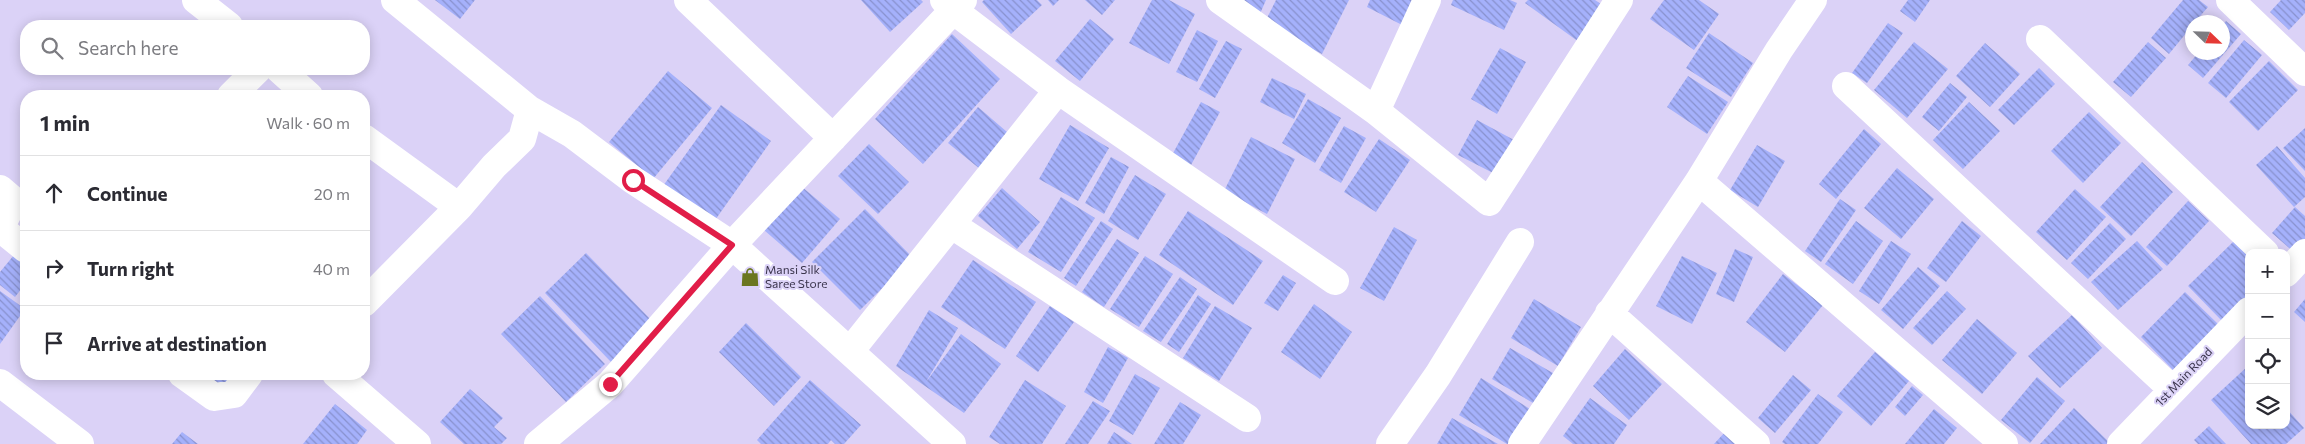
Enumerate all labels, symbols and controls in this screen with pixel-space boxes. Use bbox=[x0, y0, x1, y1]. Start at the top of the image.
north arrow bbox=[2185, 15, 2230, 60]
search box bbox=[20, 20, 370, 75]
icon: search bbox=[38, 34, 66, 62]
text: Search here bbox=[78, 36, 178, 59]
text: 1 min bbox=[40, 110, 90, 135]
text: Walk · 60 m bbox=[266, 113, 350, 132]
route start bbox=[622, 169, 645, 192]
icon: ahead bbox=[40, 179, 68, 207]
text: Continue bbox=[87, 182, 167, 205]
text: 20 m bbox=[314, 184, 350, 203]
map controls bbox=[2245, 249, 2290, 429]
button: + bbox=[2245, 249, 2290, 294]
icon: right bbox=[40, 254, 68, 282]
text: Turn right bbox=[87, 257, 174, 280]
text: 40 m bbox=[313, 259, 350, 278]
place label: Mansi Silk Saree Store bbox=[765, 262, 828, 290]
shop icon: Mansi Silk Saree Store bbox=[739, 266, 761, 288]
button: − bbox=[2245, 294, 2290, 339]
icon: arrive bbox=[40, 329, 68, 357]
text: Arrive at destination bbox=[87, 332, 267, 355]
button: locate bbox=[2245, 339, 2290, 384]
street label: 1st Main Road bbox=[2152, 344, 2215, 408]
route end bbox=[599, 373, 622, 396]
button: layers bbox=[2245, 384, 2290, 429]

